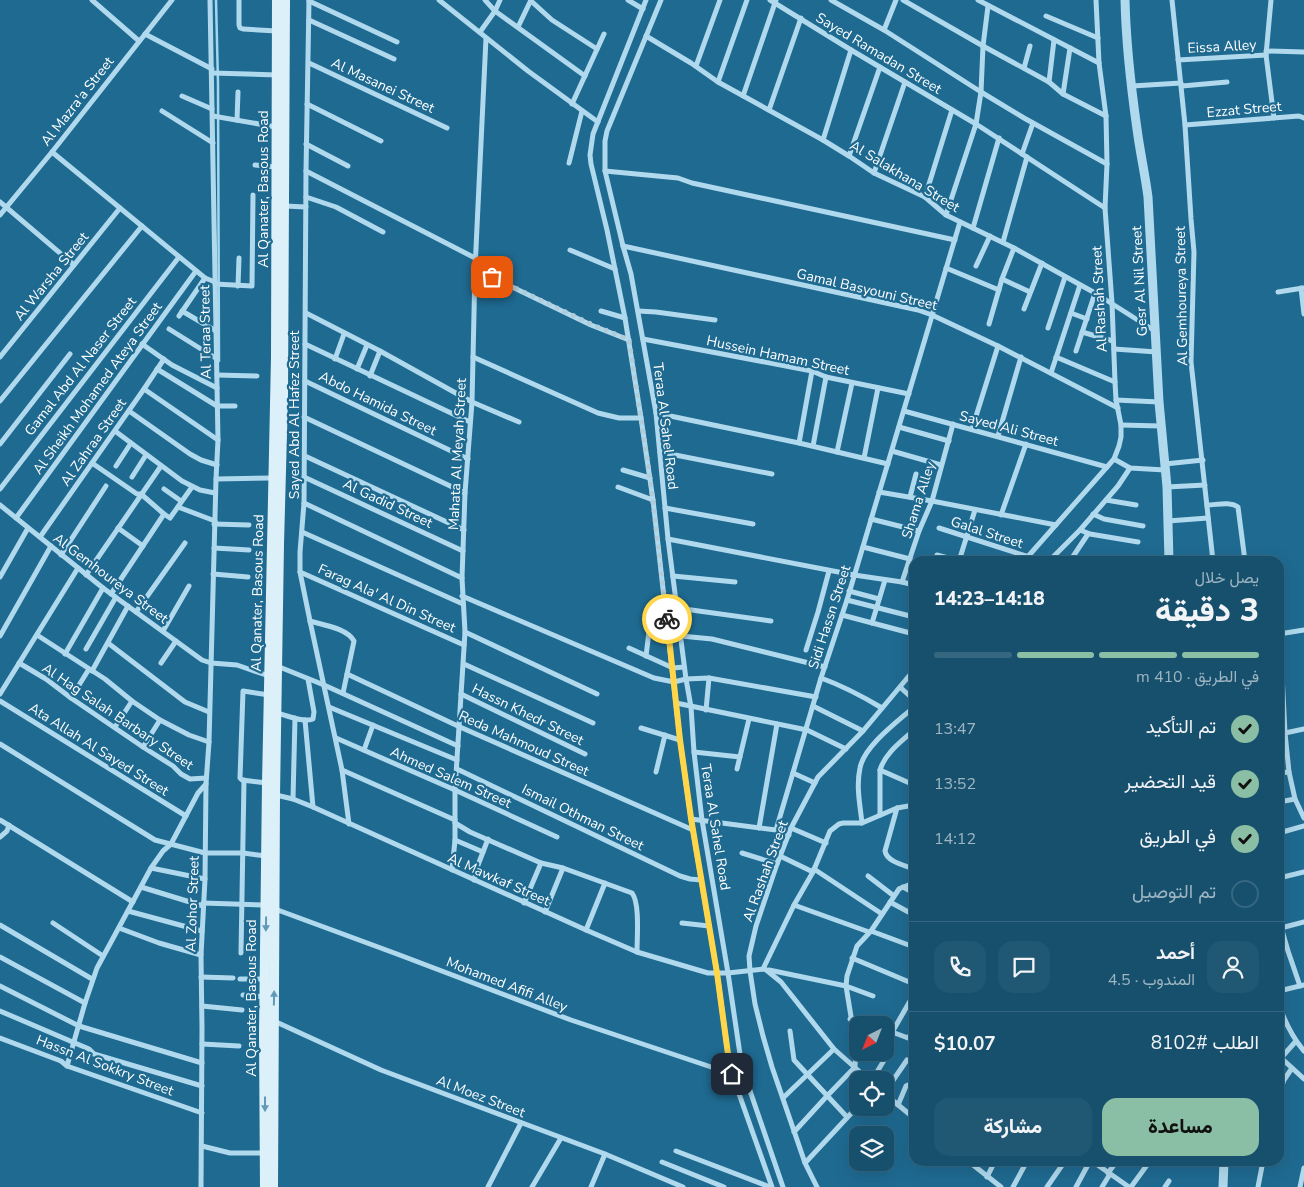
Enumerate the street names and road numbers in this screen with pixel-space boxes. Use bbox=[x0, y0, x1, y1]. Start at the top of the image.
street label: Sayed Ramadan Street bbox=[812, 8, 945, 99]
street label: Eissa Alley bbox=[1187, 35, 1258, 58]
street label: Al Mazra'a Street bbox=[37, 53, 118, 150]
street label: Al Masanei Street bbox=[328, 53, 438, 118]
street label: Ezzat Street bbox=[1206, 97, 1282, 122]
street label: Al Qanater, Basous Road bbox=[254, 110, 273, 268]
street label: Al Salakhana Street bbox=[846, 136, 963, 217]
street label: Gesr Al Nil Street bbox=[1127, 225, 1152, 337]
street label: Al Gemhoureya Street bbox=[1171, 226, 1192, 366]
street label: Al Warsha Street bbox=[10, 228, 93, 325]
street label: Al Rashah Street bbox=[1087, 245, 1112, 353]
street label: Gamal Basyouni Street bbox=[795, 264, 939, 315]
street label: Al Teraa Street bbox=[195, 285, 216, 379]
street label: Gamal Abd Al Naser Street bbox=[20, 293, 141, 440]
street label: Al Sheikh Mohamed Ateya Street bbox=[28, 298, 166, 478]
street label: Sayed Abd Al Hafez Street bbox=[285, 331, 304, 499]
street label: Hussein Hamam Street bbox=[705, 331, 851, 380]
street label: Teraa Al Sahel Road bbox=[648, 361, 683, 491]
street label: Abdo Hamida Street bbox=[316, 367, 440, 440]
street label: Mahata Al Meyah Street bbox=[444, 377, 471, 531]
street label: Al Zahraa Street bbox=[56, 395, 131, 490]
street label: Sayed Ali Street bbox=[957, 406, 1061, 451]
street label: Shama Alley bbox=[897, 458, 940, 541]
street label: Al Gadid Street bbox=[340, 474, 436, 533]
street label: Galal Street bbox=[948, 512, 1026, 553]
street label: Al Qanater, Basous Road bbox=[247, 514, 268, 672]
street label: Al Gemhoureya Street bbox=[49, 529, 172, 628]
street label: Farag Ala' Al Din Street bbox=[315, 560, 459, 637]
street label: Sidi Hassn Street bbox=[804, 563, 855, 672]
street label: Al Hag Salah Barbary Street bbox=[38, 659, 197, 774]
street label: Hassn Khedr Street bbox=[469, 679, 587, 750]
street label: Ata Allah Al Sayed Street bbox=[25, 698, 172, 800]
street label: Reda Mahmoud Street bbox=[456, 706, 592, 781]
street label: Ahmed Salem Street bbox=[387, 742, 514, 813]
street label: Teraa Al Sahel Road bbox=[696, 762, 735, 892]
street label: Ismail Othman Street bbox=[519, 780, 647, 855]
street label: Al Rashah Street bbox=[738, 818, 793, 924]
street label: Al Mawkaf Street bbox=[445, 848, 553, 911]
street label: Al Zohor Street bbox=[181, 855, 204, 952]
street label: Al Qanater, Basous Road bbox=[242, 919, 261, 1077]
street label: Mohamed Afifi Alley bbox=[443, 953, 571, 1017]
street label: Hassn Al Sokkry Street bbox=[33, 1030, 176, 1101]
street label: Al Moez Street bbox=[434, 1071, 528, 1122]

